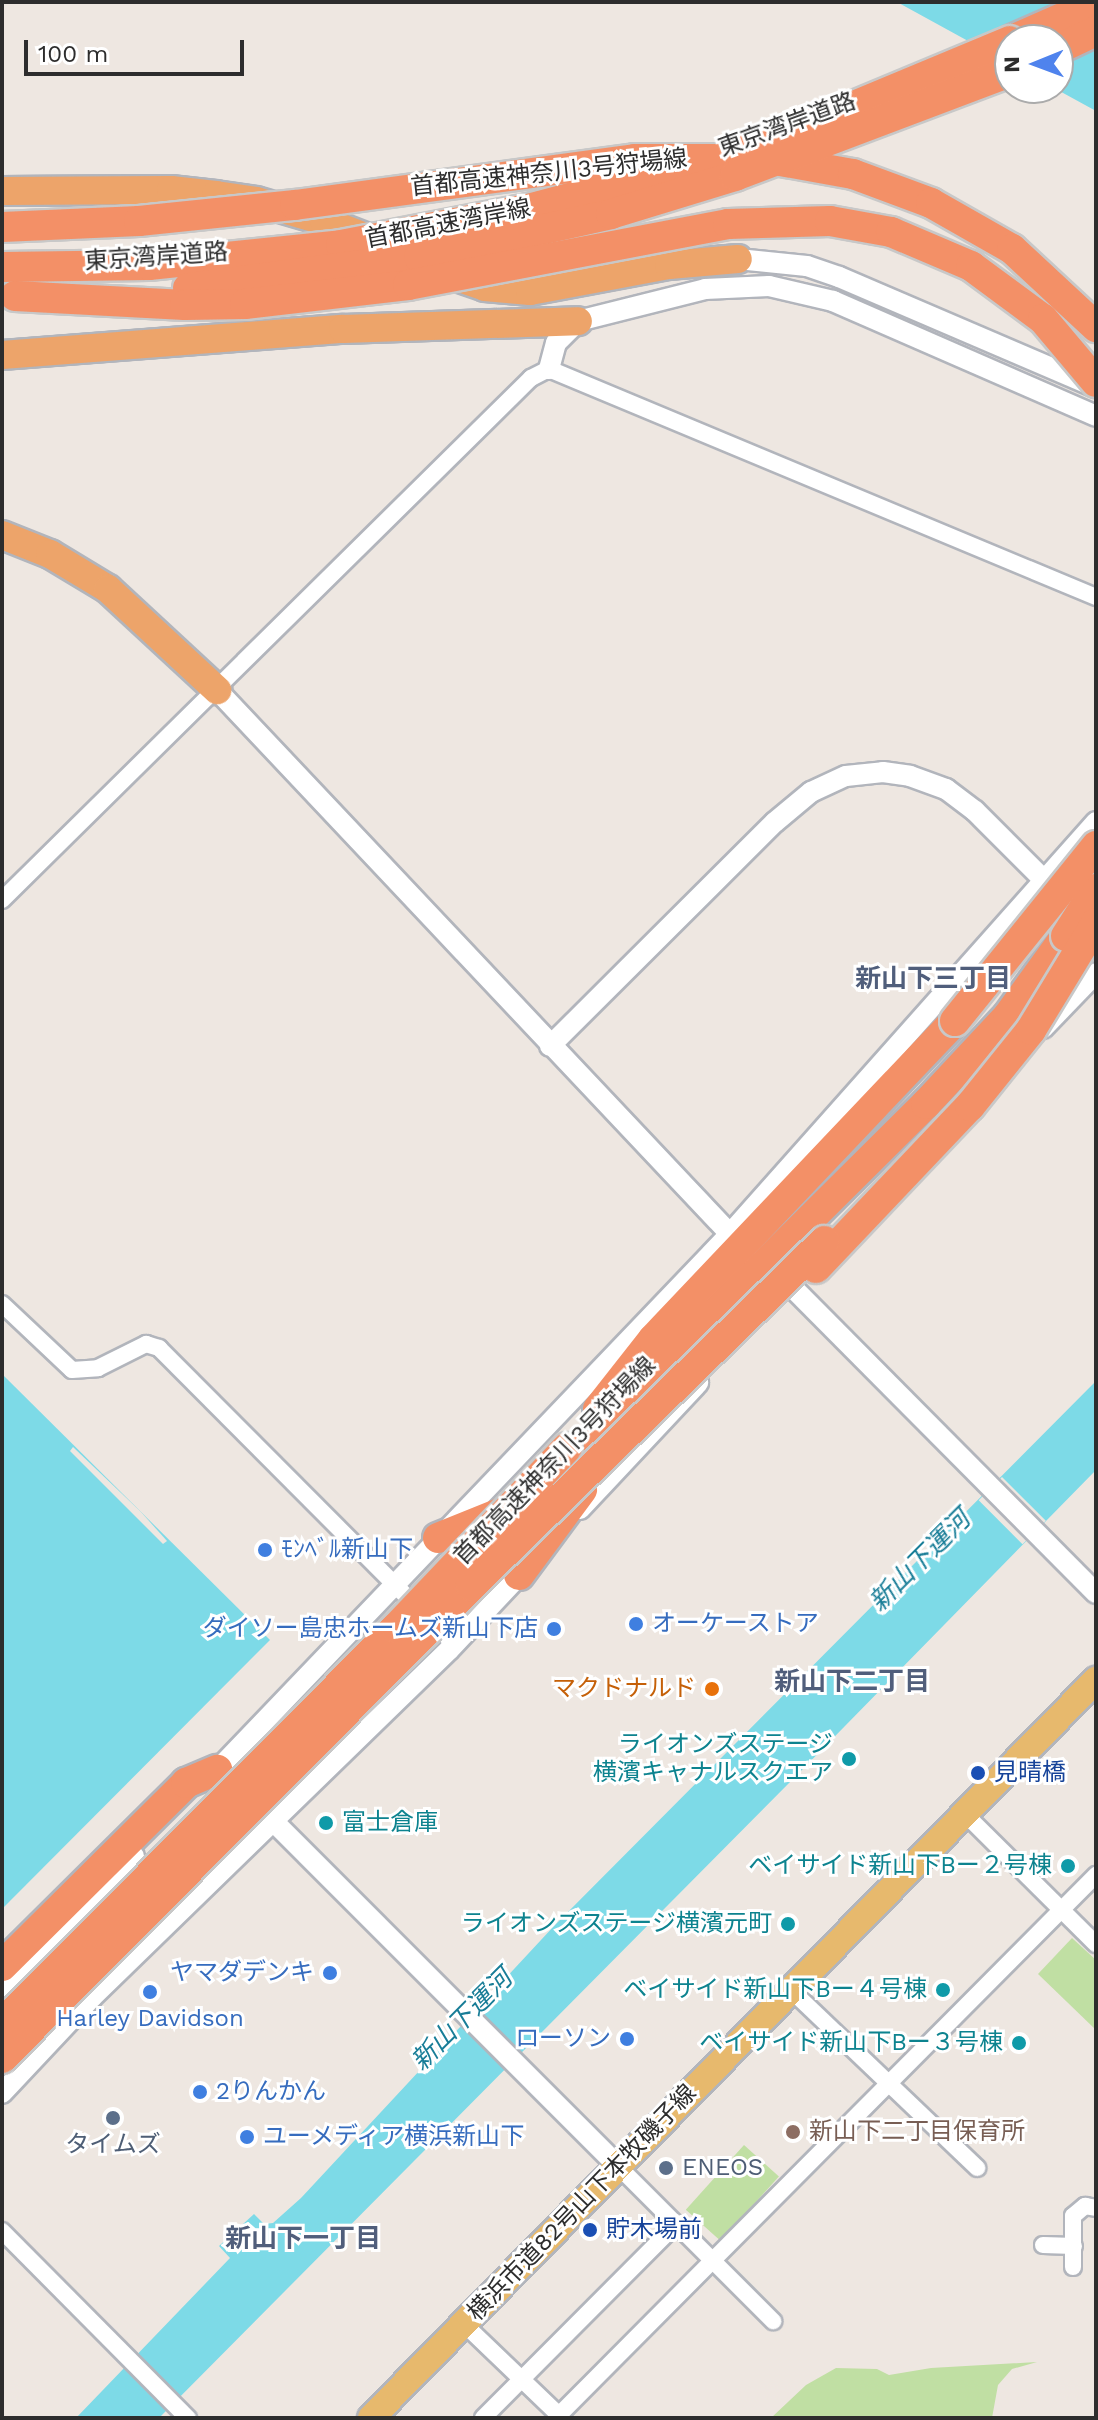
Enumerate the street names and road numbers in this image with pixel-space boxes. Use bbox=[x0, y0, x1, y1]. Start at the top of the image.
street label: 東京湾岸道路 bbox=[714, 87, 860, 163]
street label: 首都高速神奈川3号狩場線 bbox=[409, 144, 689, 202]
street label: 首都高速湾岸線 bbox=[363, 194, 533, 254]
street label: 東京湾岸道路 bbox=[83, 238, 229, 276]
street label: 首都高速神奈川3号狩場線 bbox=[448, 1351, 662, 1571]
street label: 横浜市道82号山下本牧磯子線 bbox=[462, 2079, 702, 2327]

